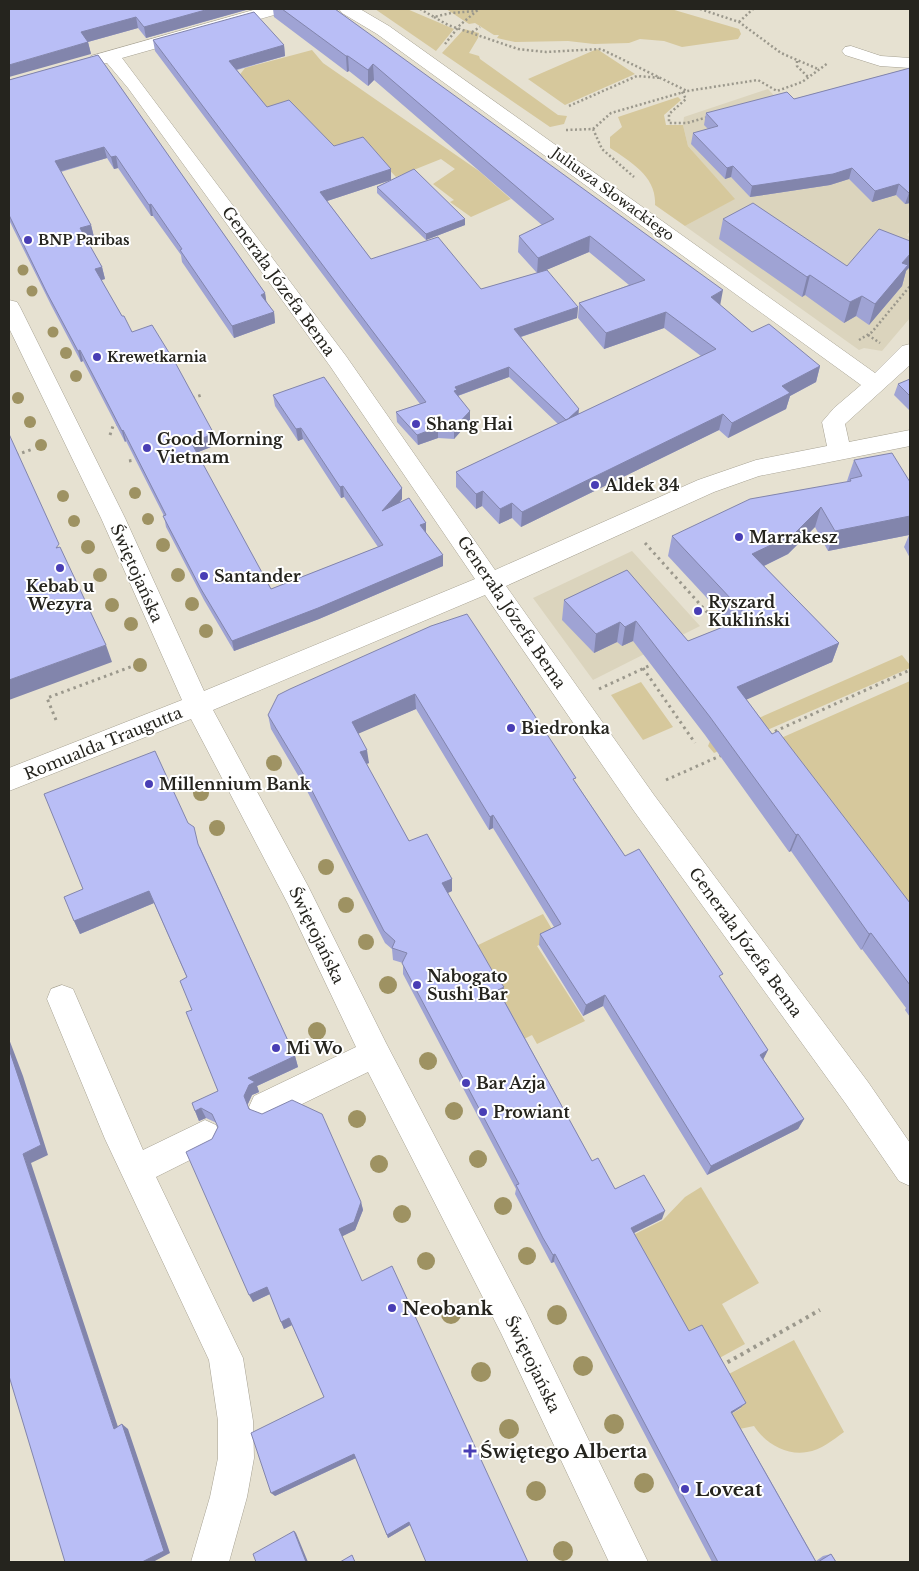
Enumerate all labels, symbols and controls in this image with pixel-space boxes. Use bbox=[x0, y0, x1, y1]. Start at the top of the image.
street label: Juliusza Słowackiego bbox=[546, 142, 678, 245]
street label: Generała Józefa Bema bbox=[218, 202, 340, 360]
place label: BNP Paribas bbox=[38, 231, 130, 249]
marker: BNP Paribas bbox=[22, 234, 34, 246]
place label: Krewetkarnia bbox=[107, 348, 207, 366]
marker: Krewetkarnia bbox=[91, 351, 103, 363]
place label: Shang Hai bbox=[426, 414, 513, 434]
marker: Shang Hai bbox=[410, 418, 422, 430]
place label: Good Morning Vietnam bbox=[156, 429, 284, 467]
marker: Good Morning Vietnam bbox=[141, 442, 153, 454]
place label: Aldek 34 bbox=[604, 475, 680, 495]
marker: Aldek 34 bbox=[589, 479, 601, 491]
street label: Świętojańska bbox=[106, 521, 168, 625]
place label: Marrakesz bbox=[749, 527, 838, 547]
marker: Marrakesz bbox=[733, 531, 745, 543]
street label: Generała Józefa Bema bbox=[453, 532, 571, 692]
marker: Kebab u Wezyra bbox=[54, 562, 66, 574]
place label: Santander bbox=[214, 566, 301, 586]
marker: Santander bbox=[198, 570, 210, 582]
place label: Kebab u Wezyra bbox=[26, 576, 95, 614]
place label: Ryszard Kukliński bbox=[708, 592, 790, 630]
marker: Ryszard Kukliński bbox=[692, 605, 704, 617]
street label: Romualda Traugutta bbox=[21, 702, 185, 784]
place label: Biedronka bbox=[521, 718, 610, 738]
marker: Biedronka bbox=[505, 722, 517, 734]
place label: Millennium Bank bbox=[159, 774, 311, 794]
marker: Millennium Bank bbox=[143, 778, 155, 790]
street label: Generała Józefa Bema bbox=[685, 863, 807, 1021]
street label: Świętojańska bbox=[285, 883, 349, 987]
place label: Nabogato Sushi Bar bbox=[427, 966, 508, 1004]
marker: Nabogato Sushi Bar bbox=[411, 979, 423, 991]
place label: Mi Wo bbox=[286, 1038, 343, 1058]
marker: Mi Wo bbox=[270, 1042, 282, 1054]
place label: Bar Azja bbox=[476, 1073, 546, 1093]
marker: Bar Azja bbox=[460, 1077, 472, 1089]
place label: Prowiant bbox=[493, 1102, 570, 1122]
marker: Prowiant bbox=[477, 1106, 489, 1118]
place label: Neobank bbox=[402, 1297, 494, 1320]
marker: Neobank bbox=[386, 1302, 398, 1314]
street label: Świętojańska bbox=[501, 1312, 565, 1416]
place label: Świętego Alberta bbox=[480, 1440, 648, 1463]
marker: Świętego Alberta bbox=[464, 1445, 476, 1457]
place label: Loveat bbox=[695, 1478, 763, 1501]
marker: Loveat bbox=[679, 1483, 691, 1495]

